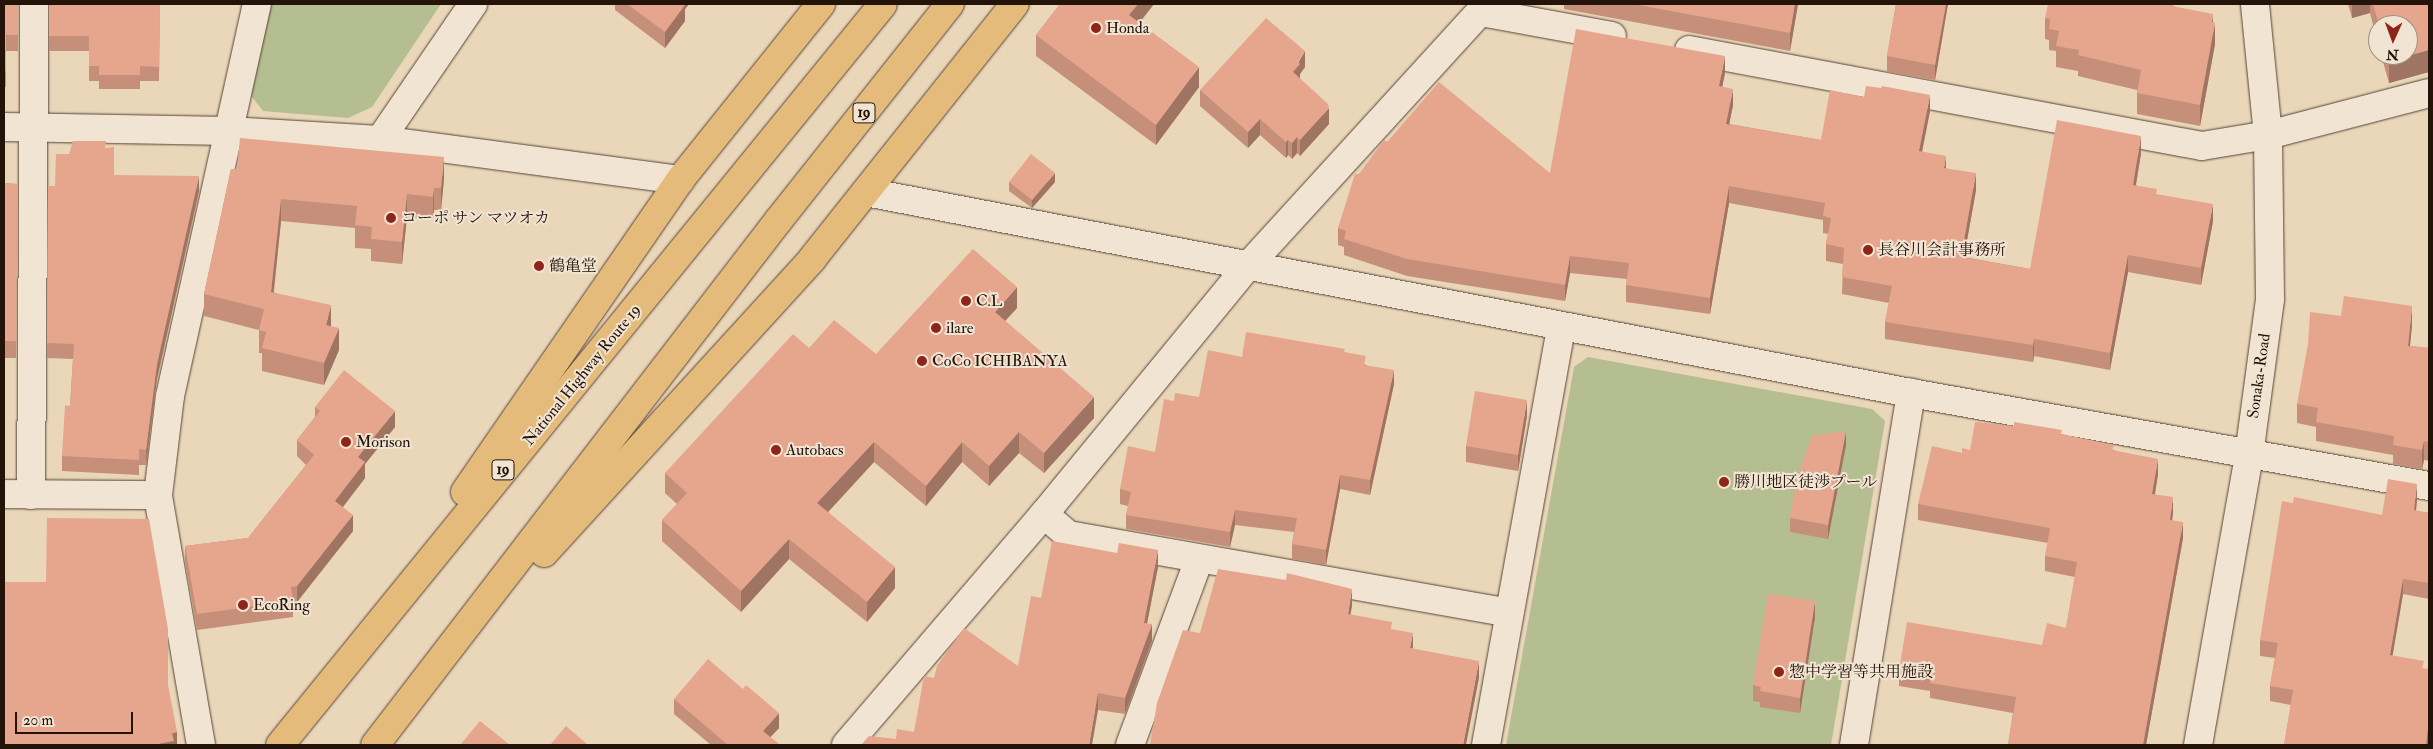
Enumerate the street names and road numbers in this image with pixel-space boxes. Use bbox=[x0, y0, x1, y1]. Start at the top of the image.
road number: 19 bbox=[852, 100, 876, 126]
street label: National Highway Route 19 bbox=[519, 300, 645, 450]
street label: Sonaka-Road bbox=[2244, 332, 2274, 420]
road number: 19 bbox=[490, 458, 516, 482]

